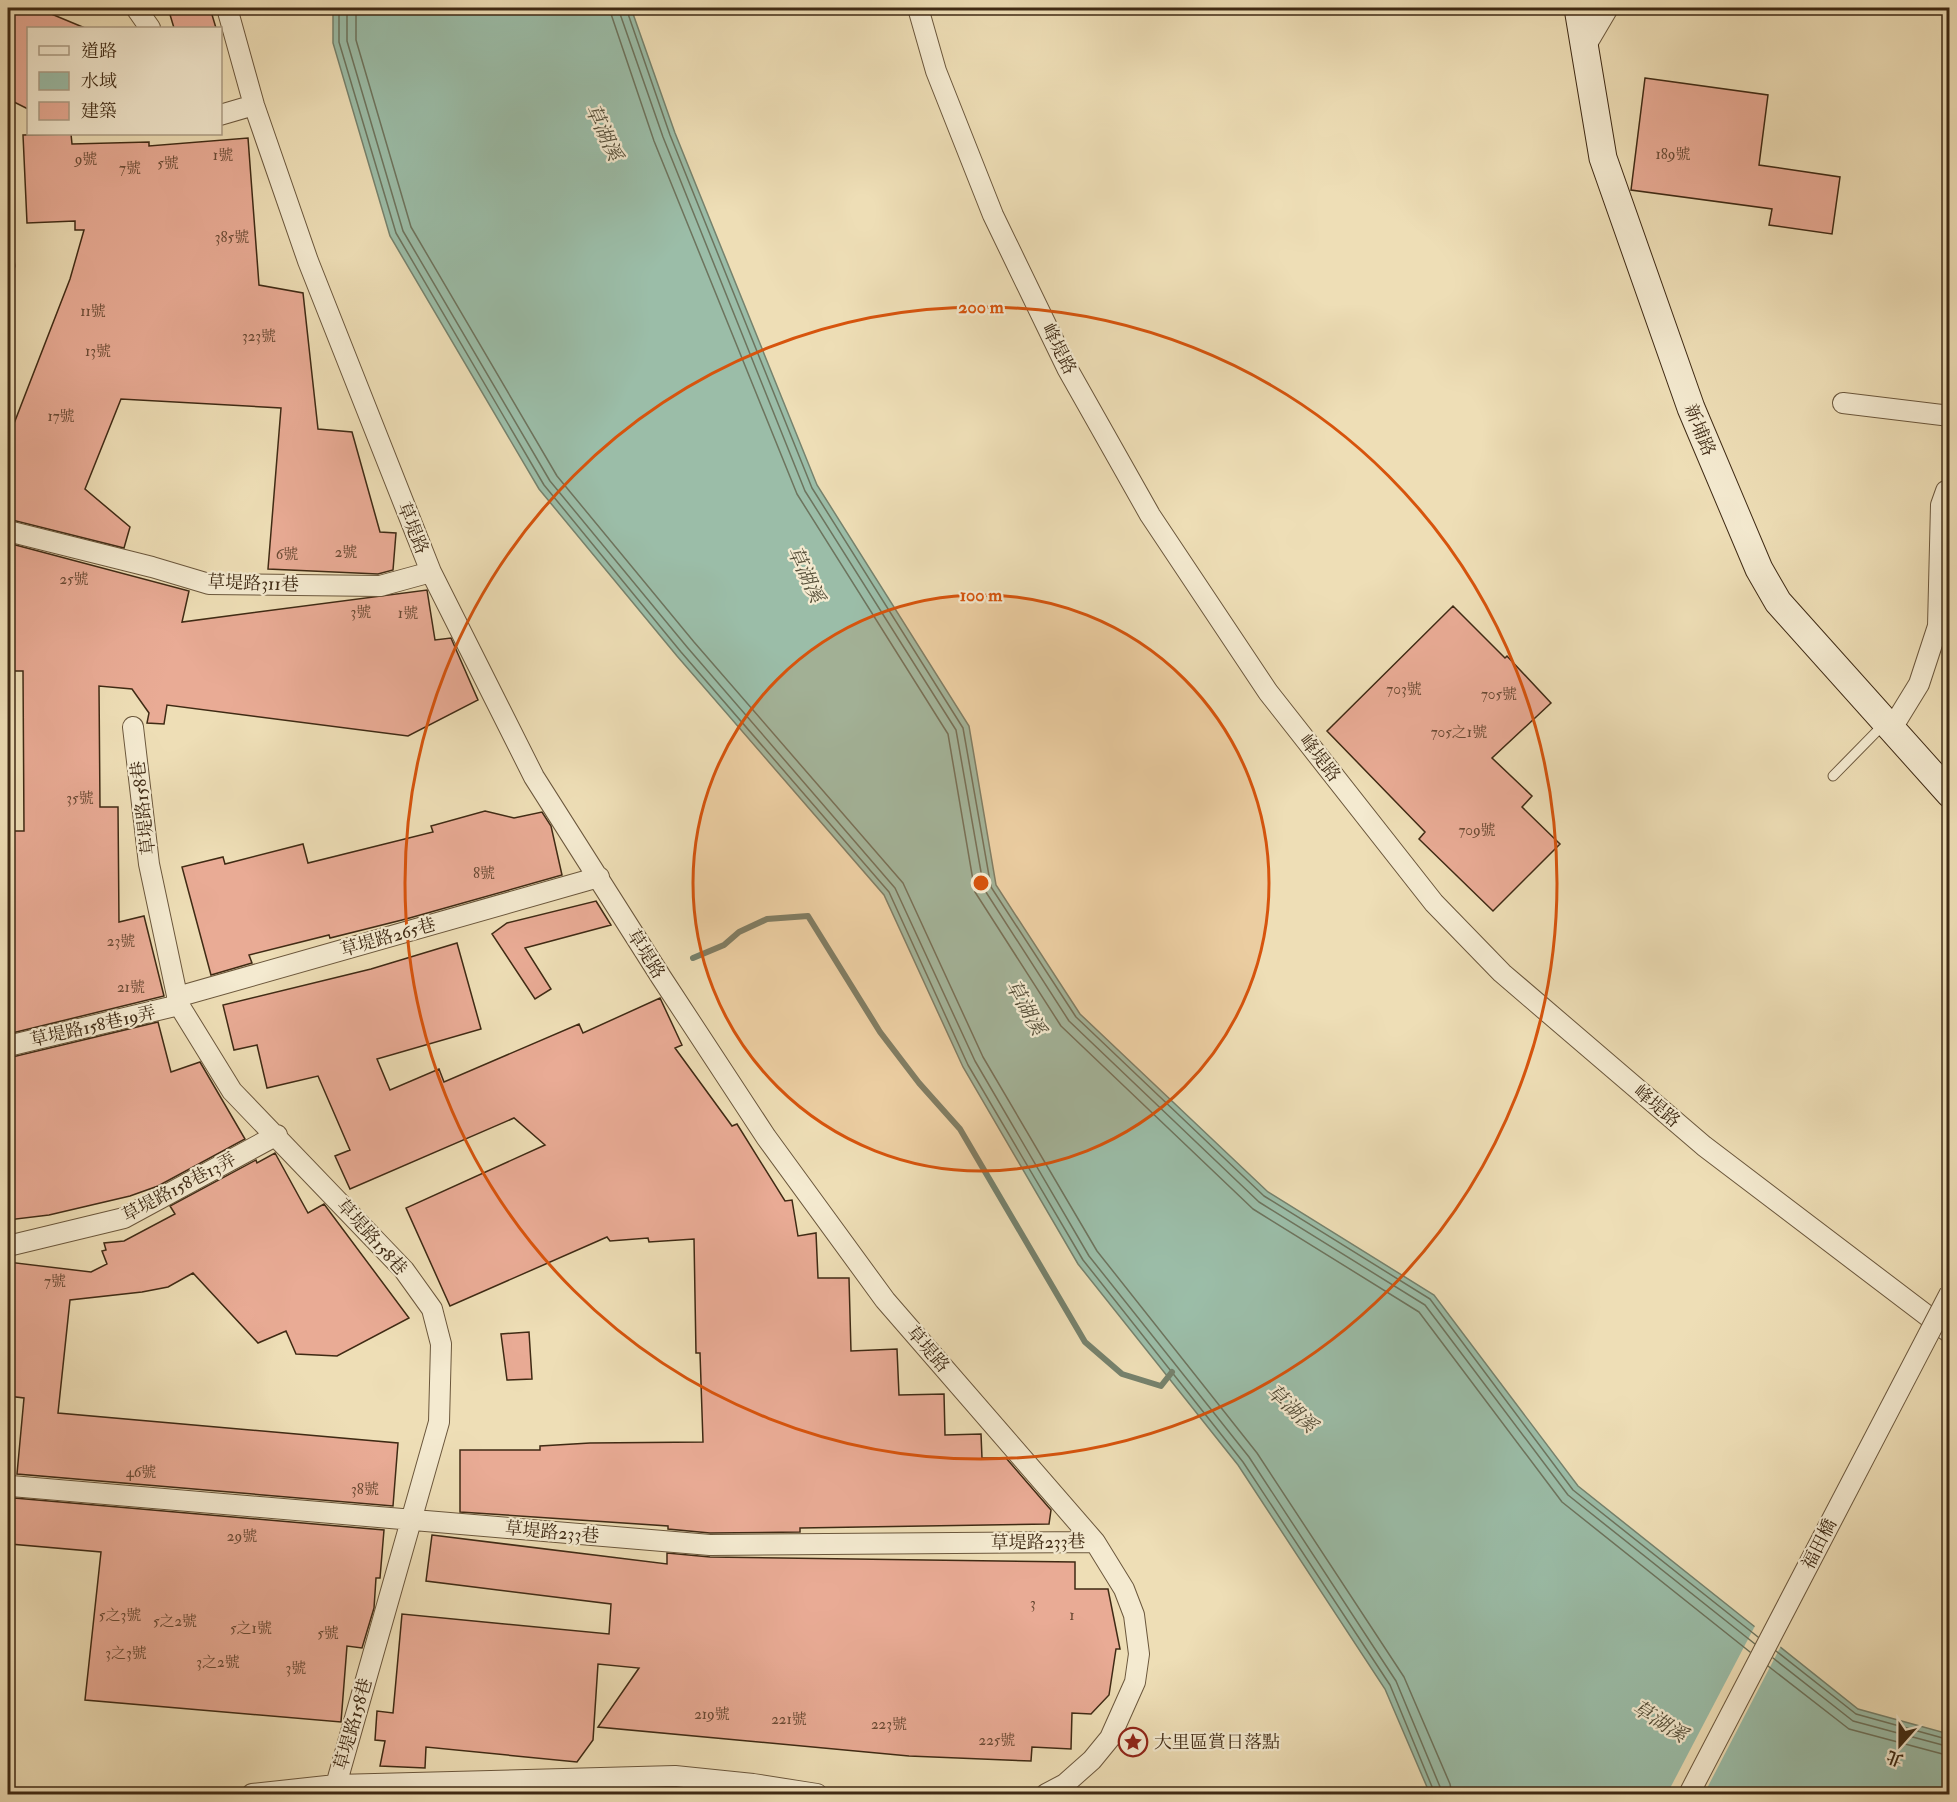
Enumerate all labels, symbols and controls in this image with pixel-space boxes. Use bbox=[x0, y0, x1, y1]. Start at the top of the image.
legend bbox=[27, 27, 222, 135]
text: 道路 bbox=[81, 40, 117, 63]
text: 水域 bbox=[81, 70, 117, 93]
text: 建築 bbox=[81, 100, 117, 123]
water label: 草湖溪 bbox=[580, 100, 628, 166]
house number: 189號 bbox=[1655, 145, 1691, 164]
house number: 1號 bbox=[213, 146, 233, 165]
house number: 9號 bbox=[74, 150, 97, 169]
house number: 5號 bbox=[157, 154, 179, 173]
house number: 7號 bbox=[119, 159, 141, 178]
house number: 385號 bbox=[215, 228, 249, 247]
text: 200 m bbox=[958, 296, 1005, 319]
house number: 11號 bbox=[80, 302, 106, 321]
street label: 峰堤路 bbox=[1036, 320, 1081, 379]
house number: 323號 bbox=[242, 327, 276, 346]
house number: 13號 bbox=[85, 342, 111, 361]
street label: 新埔路 bbox=[1679, 401, 1720, 460]
house number: 17號 bbox=[47, 407, 75, 426]
street label: 草堤路 bbox=[392, 499, 433, 558]
water label: 草湖溪 bbox=[782, 542, 830, 608]
house number: 2號 bbox=[335, 543, 357, 562]
house number: 6號 bbox=[276, 545, 298, 564]
house number: 25號 bbox=[59, 570, 89, 589]
street label: 草堤路311巷 bbox=[207, 570, 299, 597]
text: 100 m bbox=[960, 584, 1003, 607]
house number: 3號 bbox=[351, 603, 371, 622]
house number: 1號 bbox=[398, 604, 418, 623]
house number: 703號 bbox=[1386, 680, 1422, 699]
house number: 705號 bbox=[1481, 685, 1517, 704]
house number: 705之1號 bbox=[1431, 723, 1487, 742]
street label: 峰堤路 bbox=[1294, 730, 1345, 787]
street label: 草堤路158巷 bbox=[126, 760, 161, 856]
house number: 35號 bbox=[66, 789, 94, 808]
house number: 709號 bbox=[1458, 821, 1496, 840]
house number: 8號 bbox=[473, 864, 495, 883]
centre of rings bbox=[971, 873, 991, 893]
street label: 草堤路265巷 bbox=[338, 913, 438, 962]
street label: 草堤路 bbox=[622, 925, 670, 983]
house number: 23號 bbox=[107, 932, 135, 951]
water label: 草湖溪 bbox=[1000, 975, 1052, 1041]
house number: 21號 bbox=[117, 978, 145, 997]
street label: 草堤路158巷19弄 bbox=[28, 1001, 158, 1052]
street label: 峰堤路 bbox=[1629, 1080, 1685, 1133]
street label: 草堤路158巷13弄 bbox=[118, 1148, 240, 1227]
street label: 草堤路158巷 bbox=[331, 1194, 412, 1280]
house number: 7號 bbox=[44, 1272, 66, 1291]
street label: 草堤路 bbox=[901, 1321, 954, 1377]
water label: 草湖溪 bbox=[1261, 1379, 1324, 1439]
house number: 46號 bbox=[126, 1463, 156, 1482]
house number: 38號 bbox=[351, 1480, 379, 1499]
street label: 福田橋 bbox=[1797, 1515, 1842, 1574]
street label: 草堤路233巷 bbox=[504, 1517, 600, 1548]
house number: 29號 bbox=[227, 1527, 257, 1546]
street label: 草堤路233巷 bbox=[990, 1530, 1086, 1555]
house number: 3 bbox=[1030, 1594, 1036, 1613]
house number: 5之3號 bbox=[99, 1606, 141, 1625]
house number: 1 bbox=[1069, 1606, 1075, 1625]
house number: 5之2號 bbox=[153, 1612, 197, 1631]
house number: 5之1號 bbox=[230, 1619, 272, 1638]
house number: 5號 bbox=[317, 1624, 339, 1643]
house number: 3之3號 bbox=[105, 1644, 147, 1663]
house number: 3之2號 bbox=[196, 1653, 240, 1672]
house number: 3號 bbox=[286, 1659, 306, 1678]
street label: 草堤路158巷 bbox=[329, 1675, 378, 1773]
water label: 草湖溪 bbox=[1628, 1695, 1693, 1749]
house number: 219號 bbox=[694, 1705, 730, 1724]
house number: 221號 bbox=[771, 1710, 807, 1729]
house number: 223號 bbox=[871, 1715, 907, 1734]
north arrow bbox=[1870, 1715, 1930, 1775]
place icon: 大里區賞日落點 bbox=[1117, 1726, 1149, 1758]
house number: 225號 bbox=[979, 1731, 1015, 1750]
place label: 大里區賞日落點 bbox=[1154, 1731, 1280, 1754]
text: 北 bbox=[1884, 1746, 1906, 1770]

